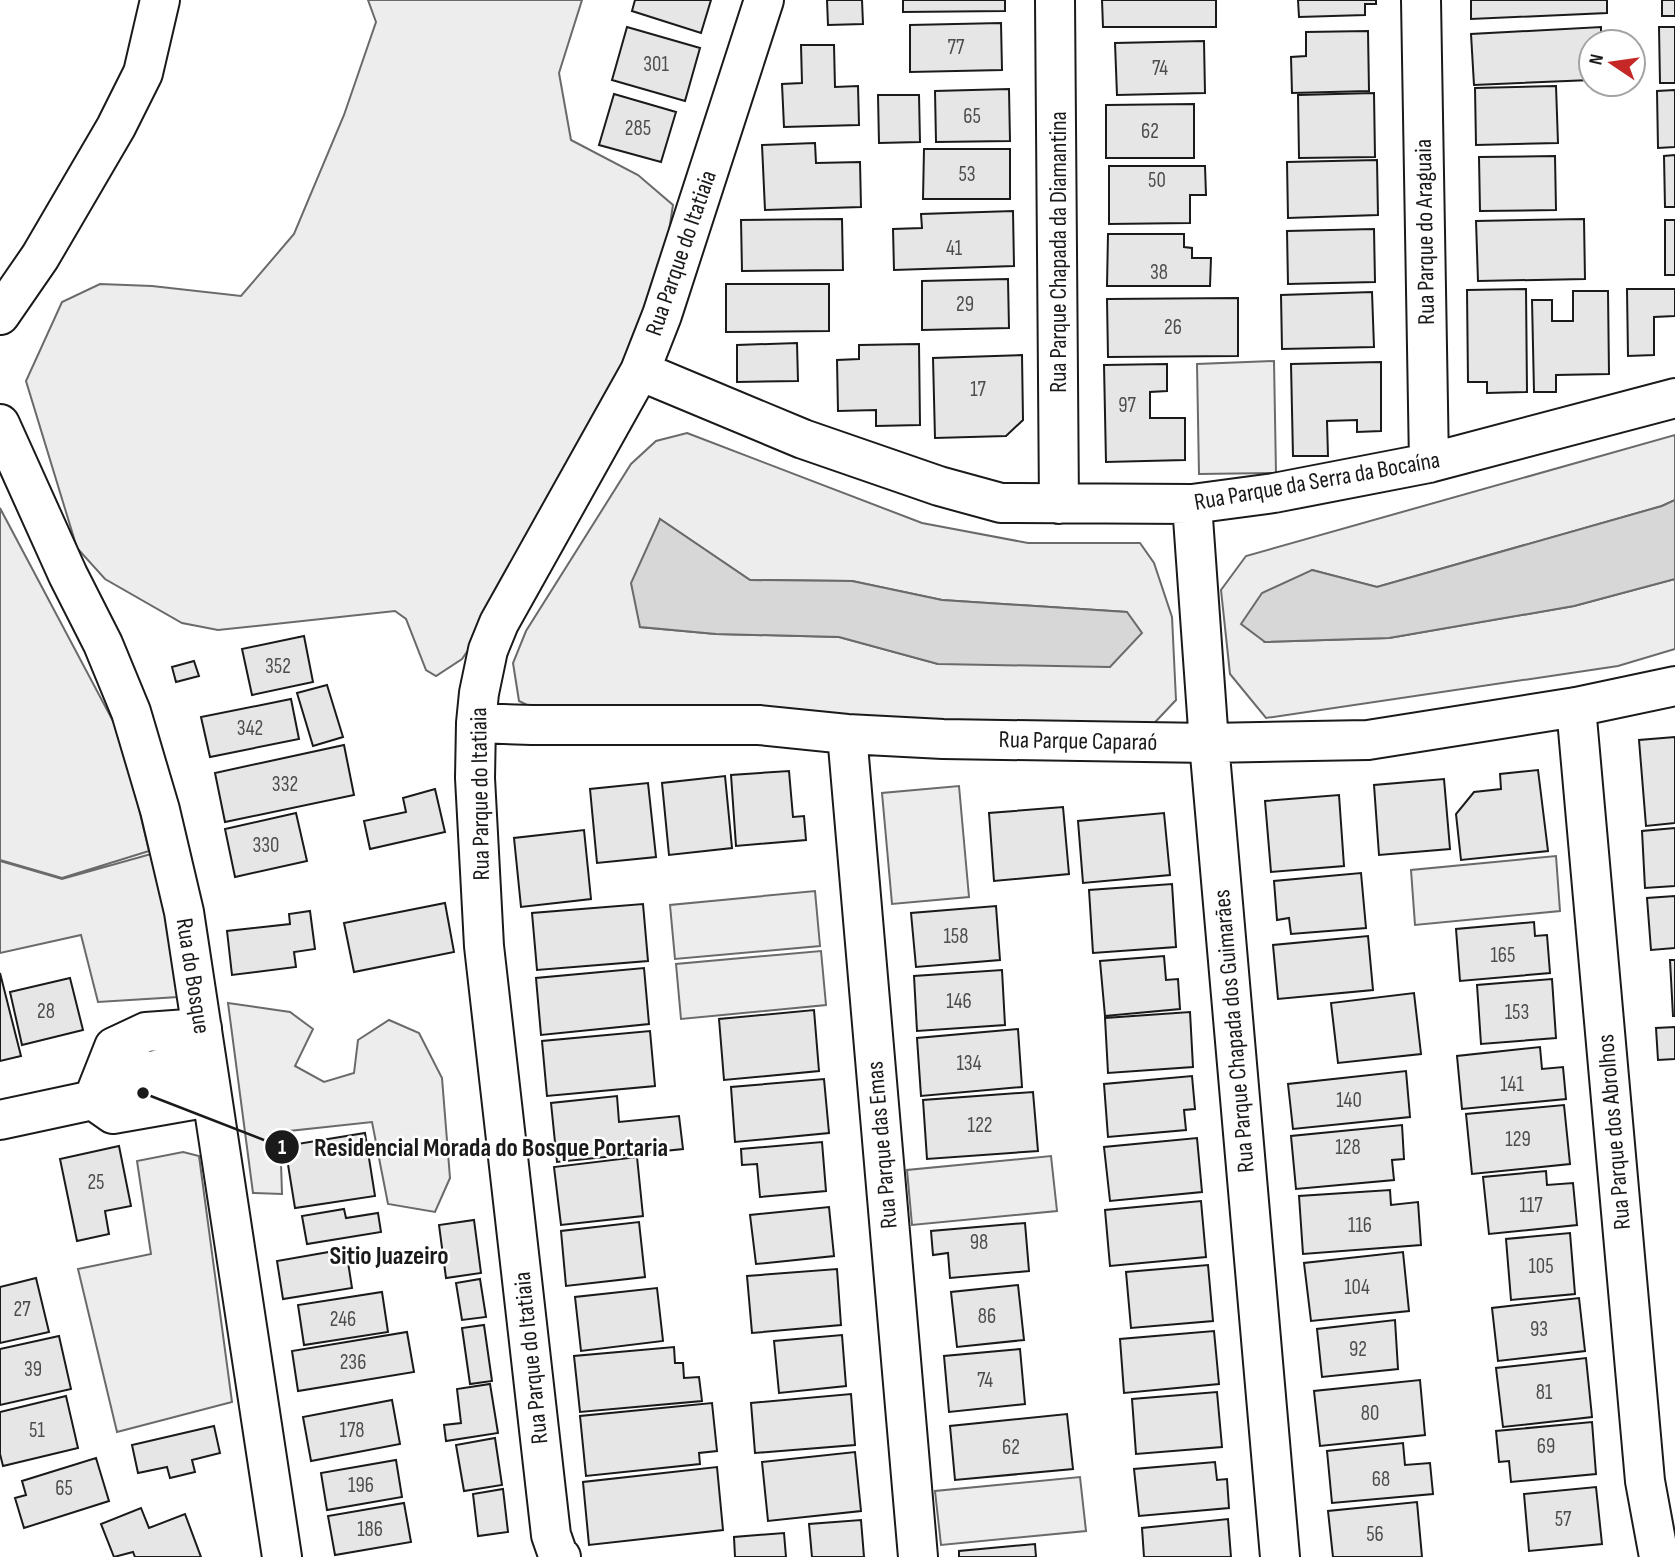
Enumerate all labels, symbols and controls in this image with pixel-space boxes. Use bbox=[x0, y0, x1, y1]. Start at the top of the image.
north arrow bbox=[1577, 28, 1647, 98]
house number: 77 bbox=[948, 35, 965, 60]
house number: 301 bbox=[643, 52, 669, 77]
text: N bbox=[1585, 52, 1609, 67]
house number: 74 bbox=[1152, 56, 1168, 81]
house number: 65 bbox=[963, 104, 981, 129]
street label: Rua Parque Chapada da Diamantina bbox=[1044, 111, 1073, 393]
house number: 285 bbox=[625, 116, 651, 141]
house number: 62 bbox=[1141, 119, 1159, 144]
street label: Rua Parque do Araguaia bbox=[1409, 139, 1441, 325]
house number: 53 bbox=[958, 162, 976, 187]
street label: Rua Parque do Itatiaia bbox=[639, 166, 723, 340]
house number: 50 bbox=[1148, 168, 1166, 193]
house number: 41 bbox=[946, 236, 963, 261]
house number: 38 bbox=[1150, 260, 1168, 285]
house number: 29 bbox=[956, 292, 974, 317]
house number: 26 bbox=[1164, 315, 1182, 340]
house number: 17 bbox=[970, 377, 986, 402]
house number: 97 bbox=[1118, 393, 1136, 418]
street label: Rua Parque da Serra da Bocaína bbox=[1192, 445, 1442, 517]
house number: 352 bbox=[265, 654, 291, 679]
street label: Rua Parque do Itatiaia bbox=[464, 707, 496, 881]
house number: 342 bbox=[237, 716, 263, 741]
street label: Rua Parque Caparaó bbox=[998, 725, 1158, 757]
house number: 332 bbox=[272, 772, 298, 797]
house number: 330 bbox=[253, 833, 280, 858]
street label: Rua Parque Chapada dos Guimarães bbox=[1207, 888, 1261, 1174]
street label: Rua do Bosque bbox=[170, 916, 216, 1036]
house number: 158 bbox=[944, 924, 969, 949]
house number: 165 bbox=[1491, 943, 1515, 968]
house number: 146 bbox=[946, 989, 972, 1014]
house number: 28 bbox=[37, 999, 55, 1024]
house number: 153 bbox=[1505, 1000, 1529, 1025]
street label: Rua Parque dos Abrolhos bbox=[1591, 1033, 1637, 1231]
house number: 134 bbox=[957, 1051, 982, 1076]
street label: Rua Parque das Emas bbox=[860, 1060, 904, 1230]
house number: 141 bbox=[1500, 1072, 1524, 1097]
house number: 140 bbox=[1336, 1088, 1362, 1113]
house number: 122 bbox=[968, 1113, 992, 1138]
callout: Residencial Morada do Bosque Portaria bbox=[265, 1123, 682, 1170]
house number: 129 bbox=[1505, 1127, 1531, 1152]
text: Residencial Morada do Bosque Portaria bbox=[314, 1133, 668, 1164]
text: 1 bbox=[278, 1135, 286, 1160]
house number: 128 bbox=[1335, 1135, 1361, 1160]
house number: 25 bbox=[87, 1170, 105, 1195]
house number: 117 bbox=[1519, 1193, 1543, 1218]
house number: 116 bbox=[1348, 1213, 1372, 1238]
house number: 98 bbox=[970, 1230, 988, 1255]
district label: Sitio Juazeiro bbox=[329, 1241, 449, 1272]
house number: 105 bbox=[1528, 1254, 1554, 1279]
street label: Rua Parque do Itatiaia bbox=[508, 1270, 554, 1446]
house number: 104 bbox=[1344, 1275, 1370, 1300]
house number: 27 bbox=[13, 1297, 31, 1322]
house number: 86 bbox=[978, 1304, 996, 1329]
house number: 246 bbox=[330, 1307, 356, 1332]
house number: 93 bbox=[1530, 1317, 1548, 1342]
house number: 92 bbox=[1349, 1337, 1367, 1362]
house number: 236 bbox=[340, 1350, 366, 1375]
house number: 39 bbox=[24, 1357, 42, 1382]
house number: 74 bbox=[977, 1368, 993, 1393]
house number: 81 bbox=[1536, 1380, 1553, 1405]
house number: 80 bbox=[1361, 1401, 1379, 1426]
house number: 51 bbox=[29, 1418, 46, 1443]
house number: 178 bbox=[340, 1418, 364, 1443]
house number: 69 bbox=[1537, 1434, 1555, 1459]
house number: 62 bbox=[1002, 1435, 1020, 1460]
house number: 68 bbox=[1372, 1467, 1390, 1492]
house number: 196 bbox=[348, 1473, 374, 1498]
house number: 65 bbox=[55, 1476, 73, 1501]
house number: 57 bbox=[1555, 1507, 1572, 1532]
house number: 186 bbox=[357, 1517, 383, 1542]
house number: 56 bbox=[1366, 1522, 1384, 1547]

